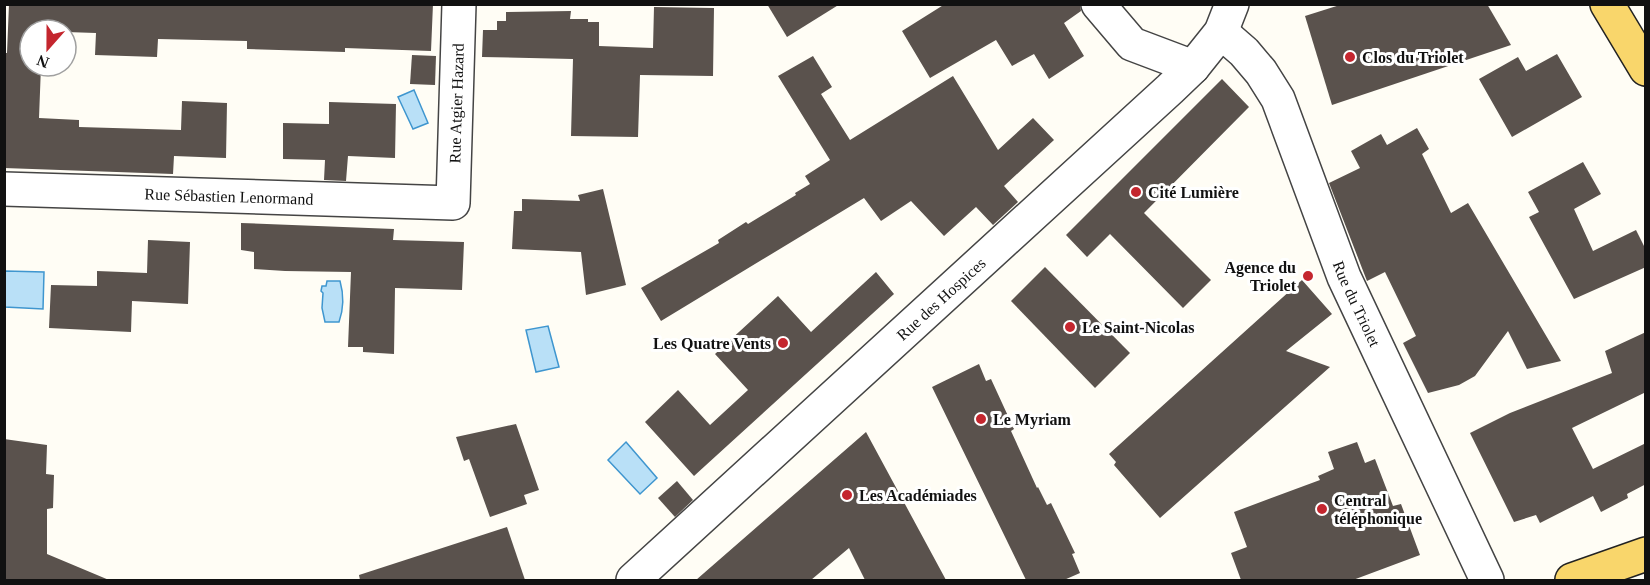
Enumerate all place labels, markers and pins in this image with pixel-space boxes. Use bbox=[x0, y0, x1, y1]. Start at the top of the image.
place label: Clos du Triolet bbox=[1362, 49, 1464, 66]
marker: Clos du Triolet bbox=[1343, 50, 1357, 64]
place label: Cité Lumière bbox=[1148, 184, 1239, 201]
marker: Cité Lumière bbox=[1129, 185, 1143, 199]
place label: Agence du Triolet bbox=[1224, 259, 1297, 294]
marker: Agence du Triolet bbox=[1301, 269, 1315, 283]
place label: Le Saint-Nicolas bbox=[1082, 319, 1194, 336]
marker: Le Saint-Nicolas bbox=[1063, 320, 1077, 334]
place label: Les Quatre Vents bbox=[653, 335, 771, 352]
marker: Les Quatre Vents bbox=[776, 336, 790, 350]
place label: Le Myriam bbox=[993, 411, 1071, 429]
marker: Le Myriam bbox=[974, 412, 988, 426]
place label: Les Académiades bbox=[859, 487, 977, 504]
marker: Les Académiades bbox=[840, 488, 854, 502]
place label: Central téléphonique bbox=[1334, 492, 1422, 528]
marker: Central téléphonique bbox=[1315, 502, 1329, 516]

